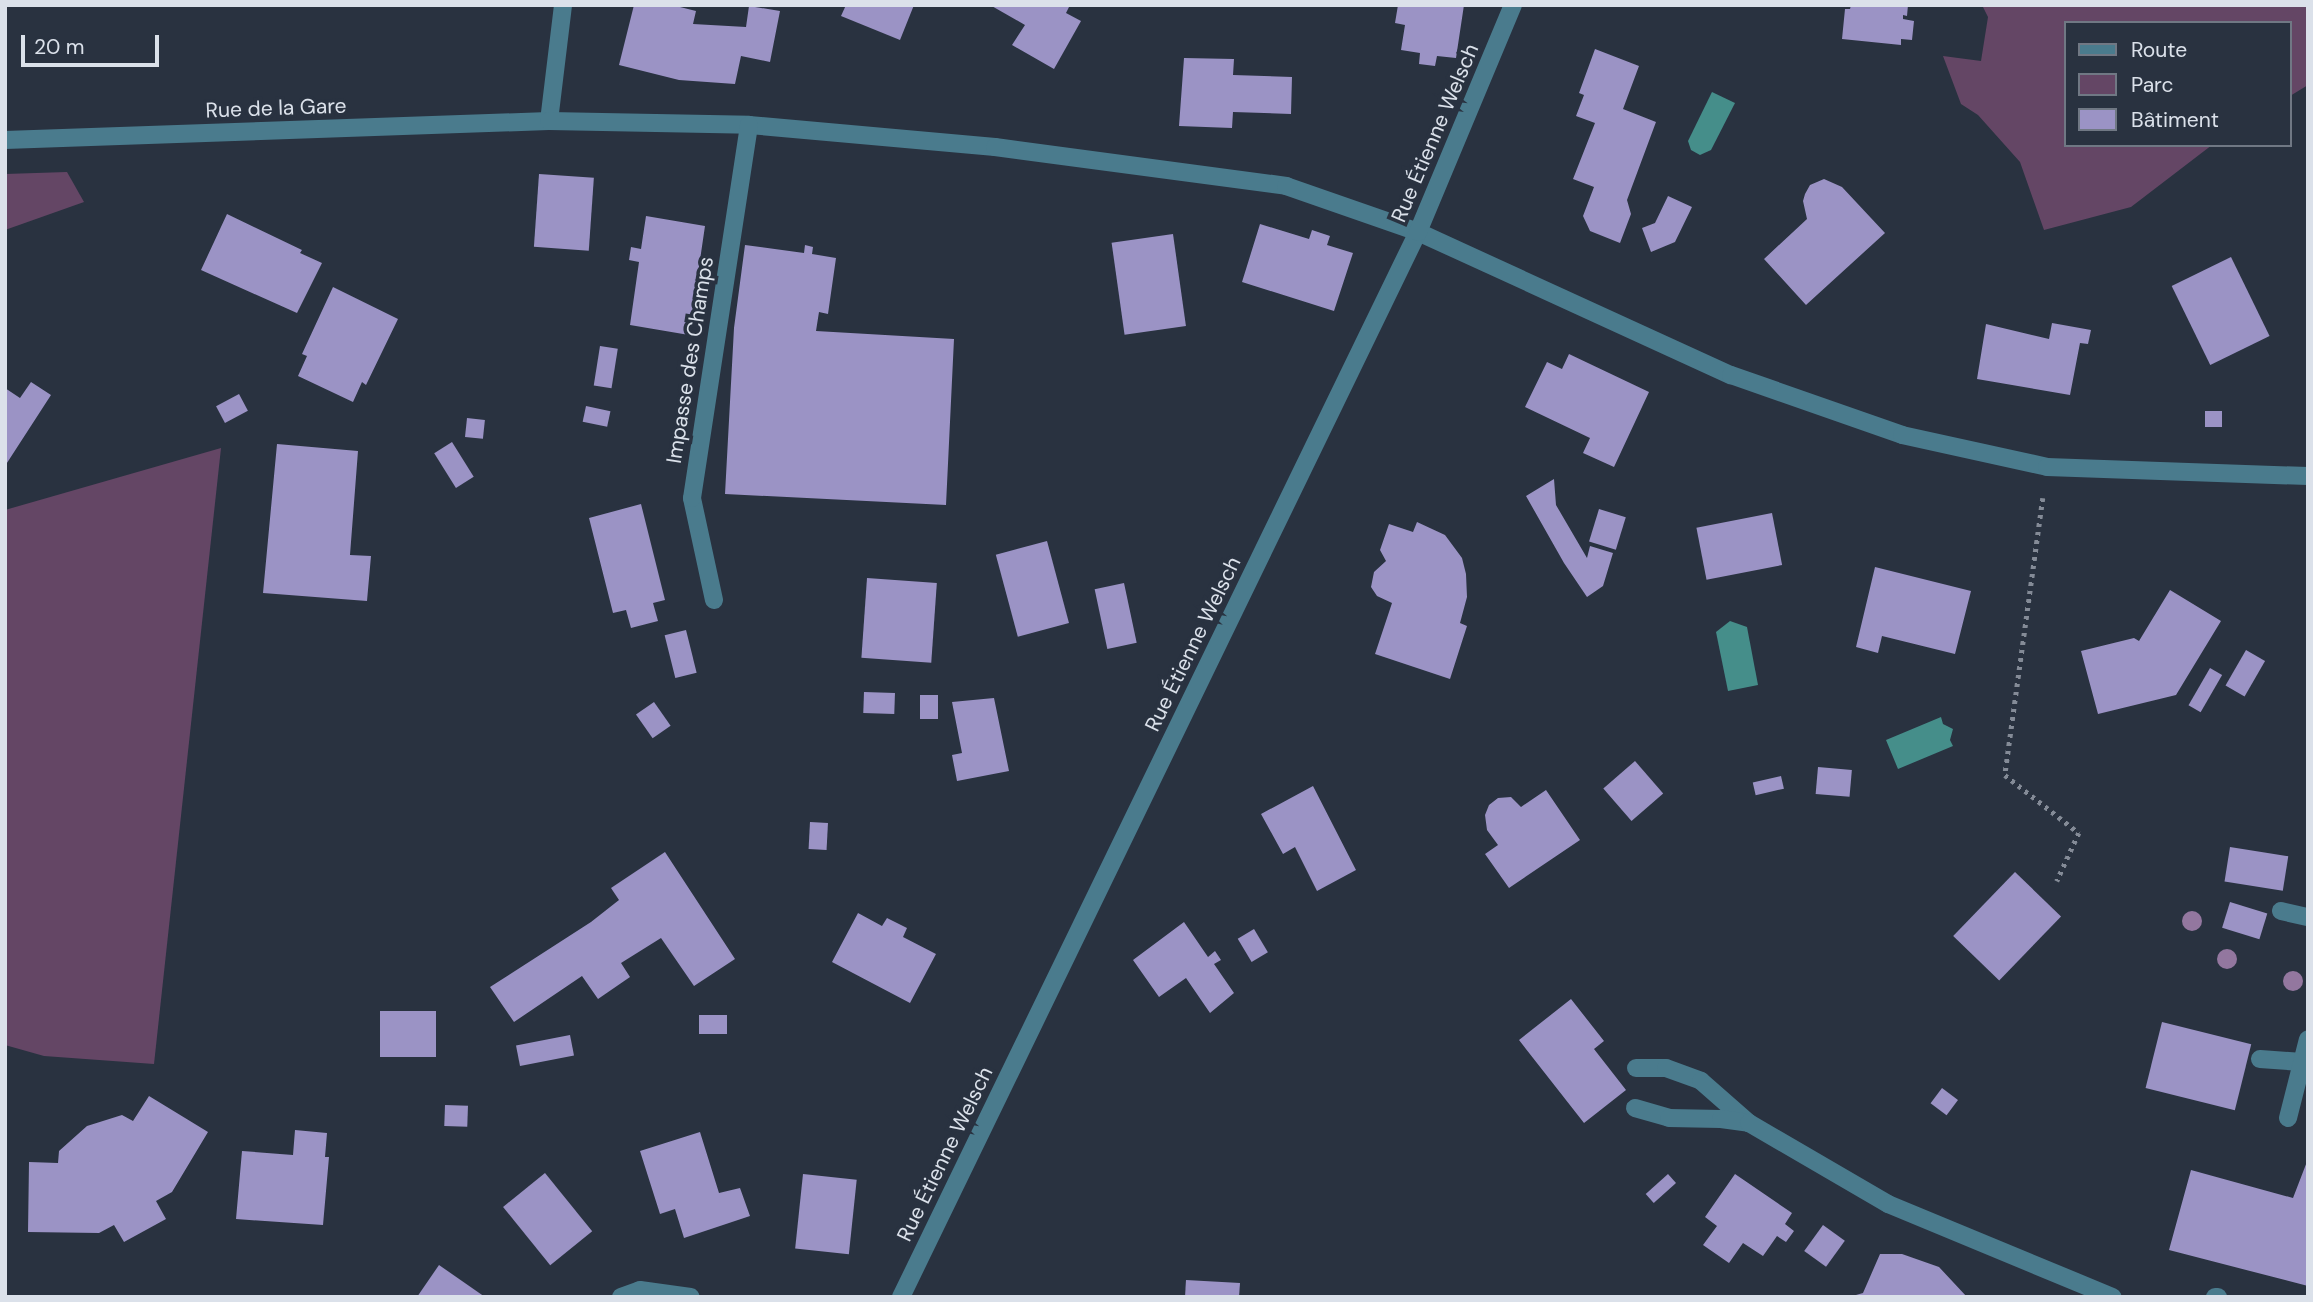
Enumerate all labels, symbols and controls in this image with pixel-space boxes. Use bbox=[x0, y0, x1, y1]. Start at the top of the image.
scale bar bbox=[24, 21, 163, 65]
legend bbox=[2064, 21, 2292, 147]
text: 20 m bbox=[34, 33, 85, 61]
text: Route bbox=[2131, 36, 2187, 64]
street label: Rue Étienne Welsch bbox=[1386, 40, 1484, 226]
text: Parc bbox=[2131, 71, 2174, 99]
street label: Rue de la Gare bbox=[205, 93, 347, 123]
text: Bâtiment bbox=[2131, 106, 2219, 134]
street label: Impasse des Champs bbox=[661, 255, 719, 465]
street label: Rue Étienne Welsch bbox=[1140, 553, 1246, 735]
street label: Rue Étienne Welsch bbox=[892, 1063, 998, 1245]

